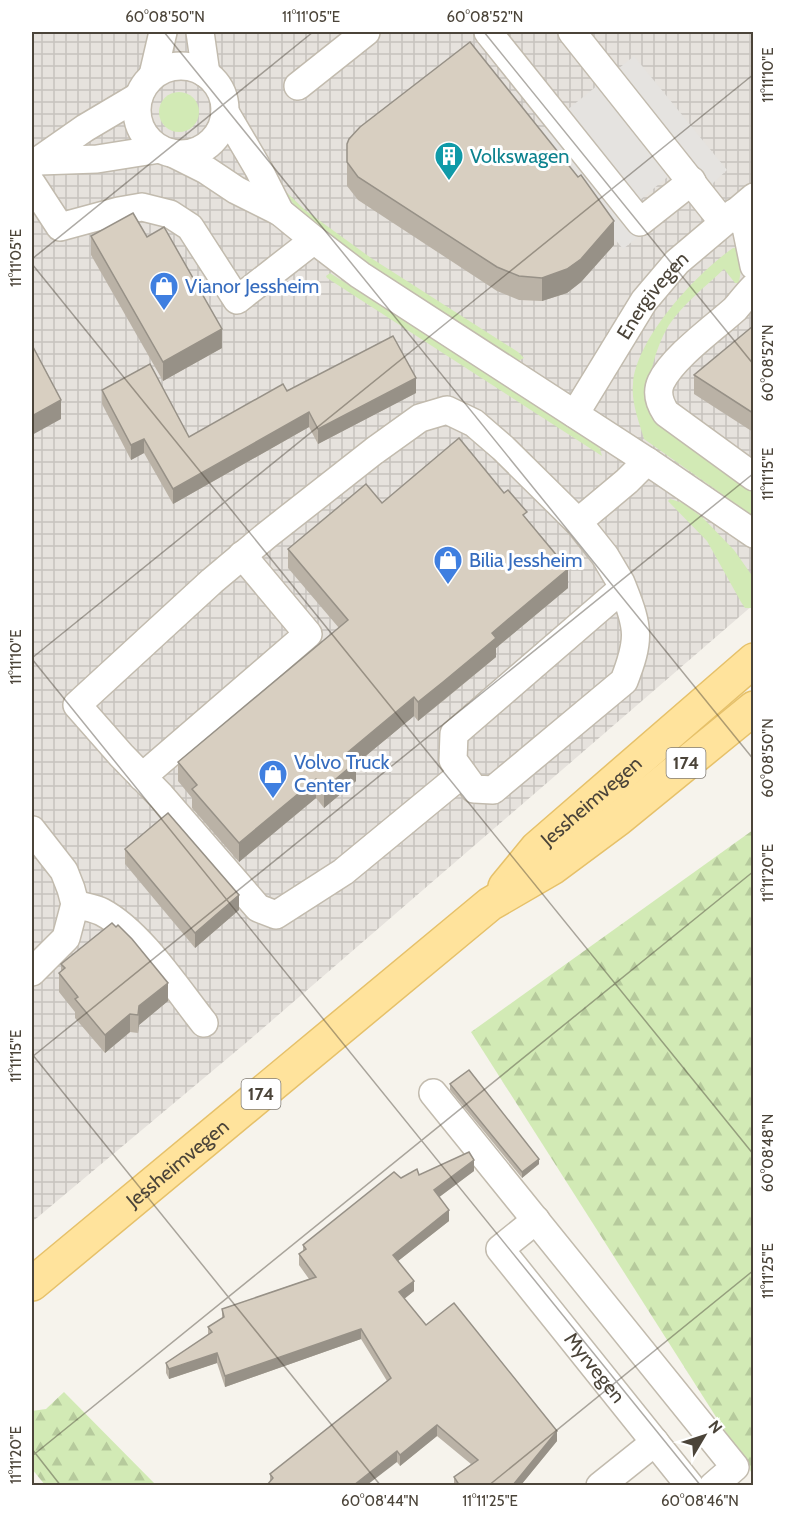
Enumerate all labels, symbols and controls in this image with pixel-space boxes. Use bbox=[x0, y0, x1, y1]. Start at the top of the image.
text: 60°08'50"N bbox=[125, 8, 205, 26]
text: 11°11'05"E bbox=[282, 8, 340, 26]
text: 60°08'52"N bbox=[447, 8, 523, 26]
text: 11°11'10"E bbox=[759, 47, 777, 103]
building icon: Volkswagen bbox=[433, 140, 465, 182]
place label: Volkswagen bbox=[470, 144, 569, 168]
text: 11°11'05"E bbox=[7, 229, 25, 287]
street label: Energivegen bbox=[612, 246, 693, 344]
shop icon: Vianor Jessheim bbox=[148, 270, 180, 312]
place label: Vianor Jessheim bbox=[185, 274, 319, 298]
text: 60°08'52"N bbox=[759, 325, 777, 401]
text: 11°11'15"E bbox=[759, 448, 777, 500]
shop icon: Bilia Jessheim bbox=[432, 544, 464, 586]
place label: Bilia Jessheim bbox=[469, 548, 583, 572]
text: 11°11'10"E bbox=[7, 629, 25, 685]
text: 60°08'50"N bbox=[759, 718, 777, 798]
road number: 174 bbox=[666, 748, 706, 778]
place label: Volvo Truck Center bbox=[294, 750, 390, 797]
street label: Jessheimvegen bbox=[535, 751, 646, 852]
shop icon: Volvo Truck Center bbox=[257, 758, 289, 800]
text: 11°11'20"E bbox=[759, 844, 777, 902]
text: 11°11'15"E bbox=[7, 1030, 25, 1082]
road number: 174 bbox=[242, 1079, 280, 1109]
street label: Jessheimvegen bbox=[121, 1114, 233, 1213]
text: 60°08'48"N bbox=[759, 1114, 777, 1192]
text: 11°11'25"E bbox=[759, 1243, 777, 1299]
street label: Myrvegen bbox=[559, 1327, 630, 1408]
north arrow bbox=[674, 1406, 734, 1466]
text: N bbox=[704, 1417, 726, 1437]
text: 11°11'20"E bbox=[7, 1426, 25, 1484]
text: 60°08'44"N bbox=[341, 1492, 419, 1510]
text: 11°11'25"E bbox=[462, 1492, 518, 1510]
text: 60°08'46"N bbox=[661, 1492, 739, 1510]

